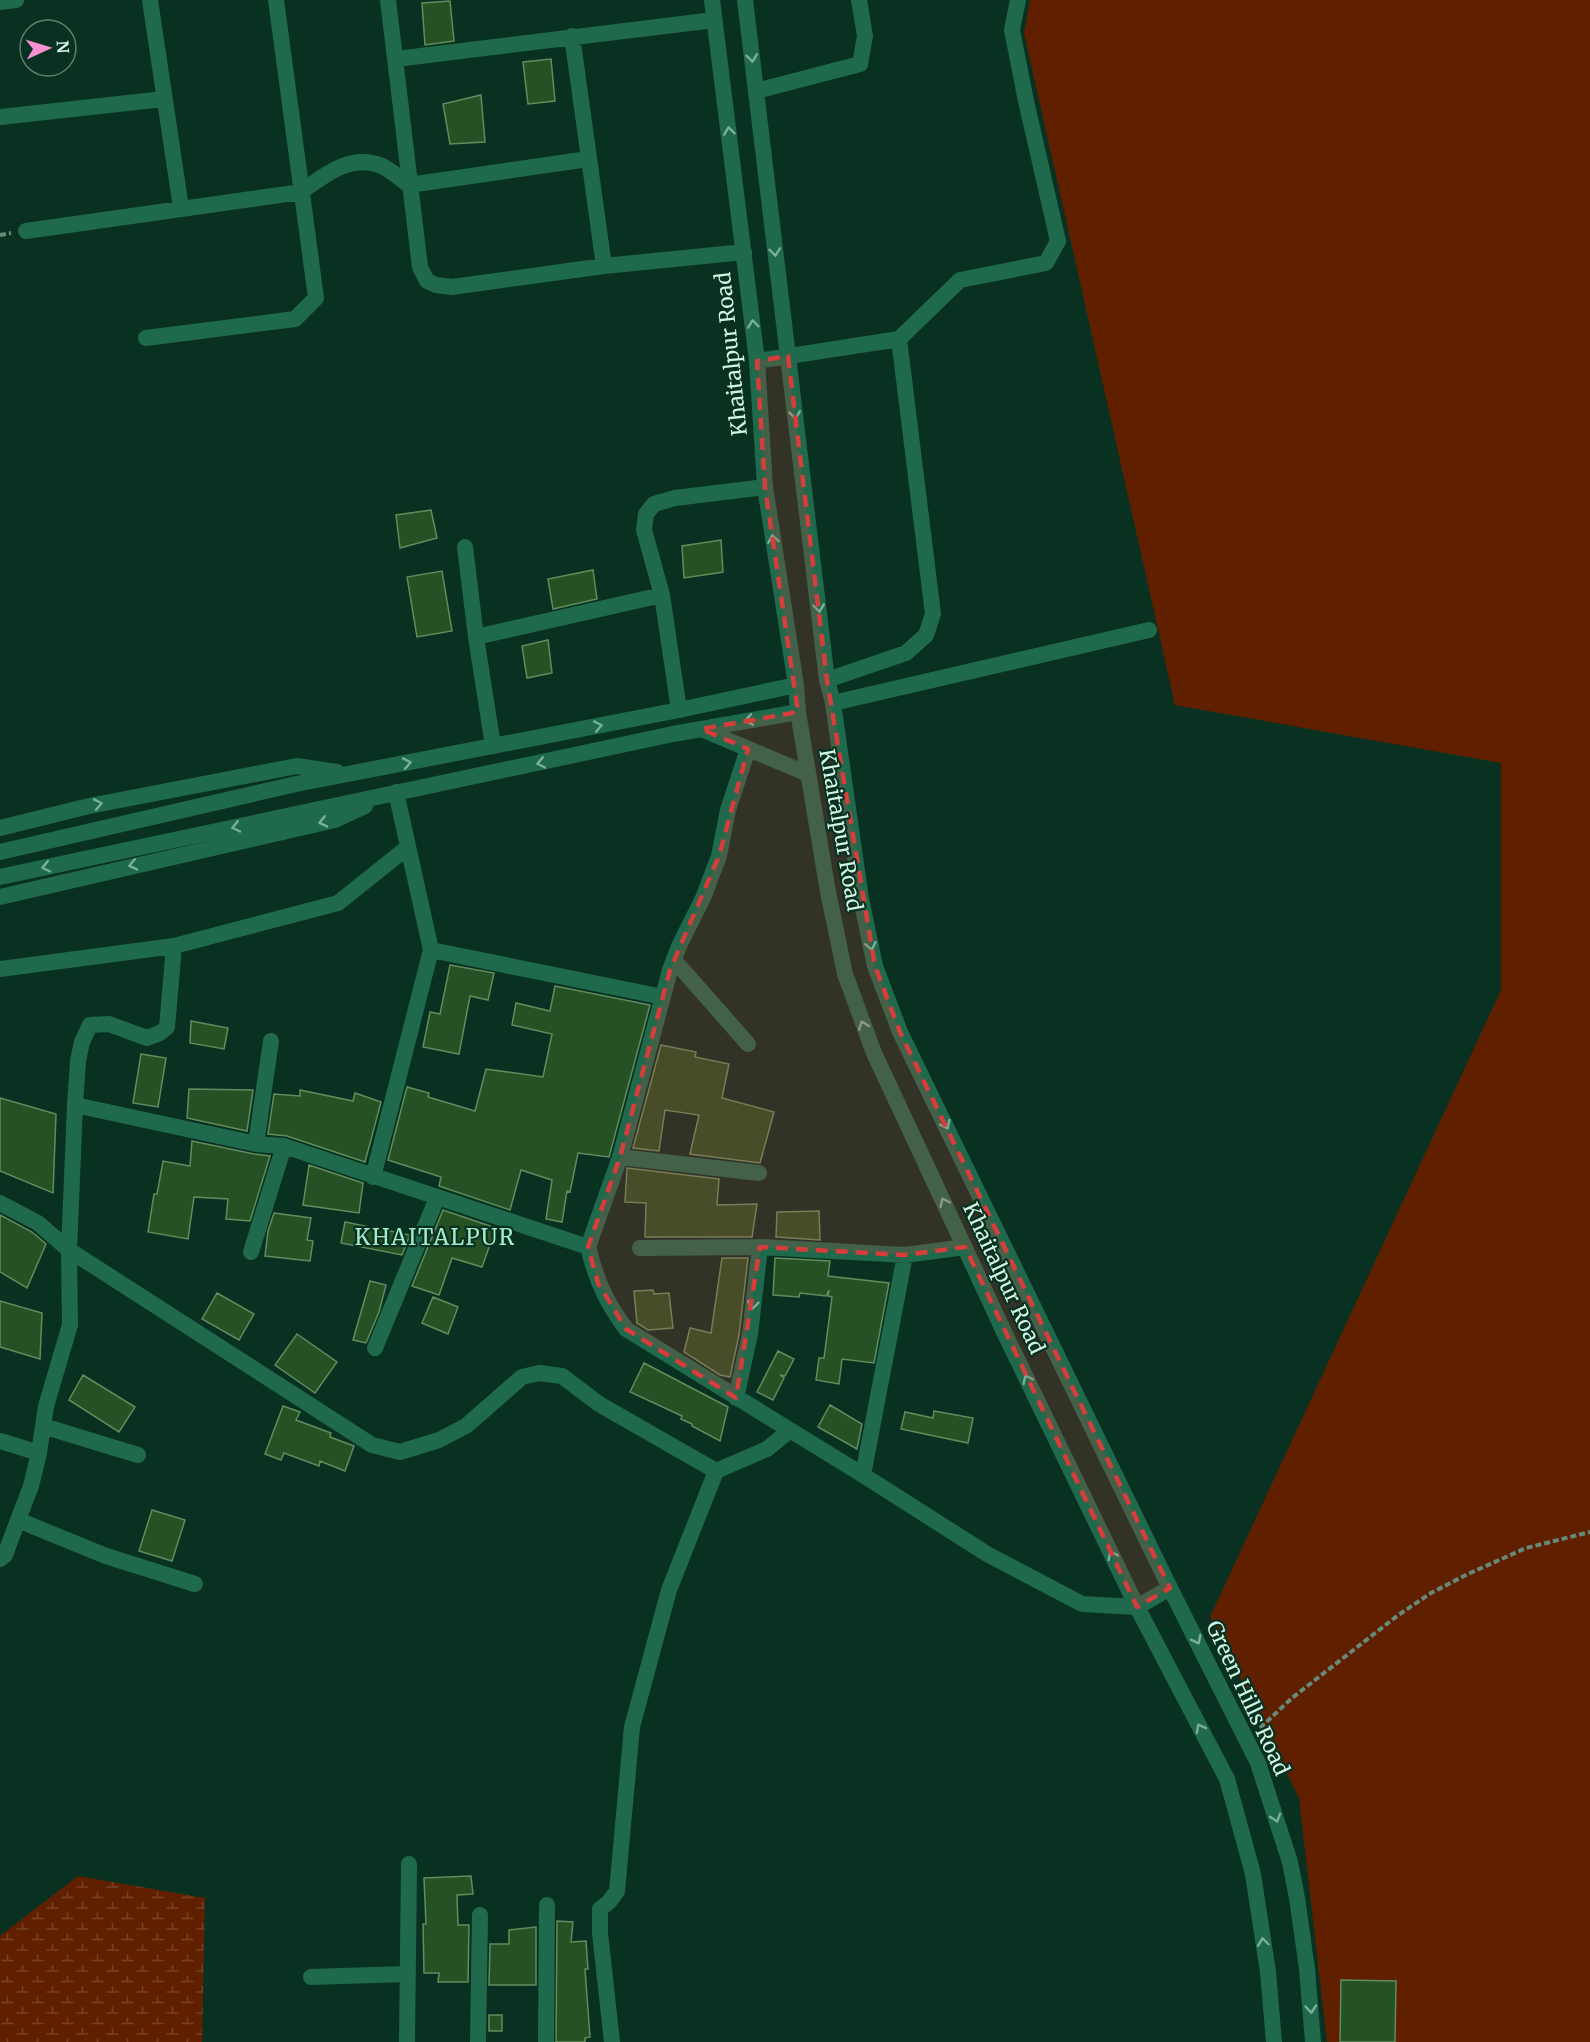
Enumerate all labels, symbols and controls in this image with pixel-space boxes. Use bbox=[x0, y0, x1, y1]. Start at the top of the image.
north arrow bbox=[18, 18, 78, 78]
text: N bbox=[53, 40, 73, 54]
one-way arrow bbox=[745, 54, 758, 63]
one-way arrow bbox=[723, 126, 735, 135]
one-way arrow bbox=[769, 247, 781, 256]
street label: Khaitalpur Road bbox=[709, 271, 753, 437]
one-way arrow bbox=[747, 320, 760, 329]
one-way arrow bbox=[788, 410, 801, 419]
one-way arrow bbox=[768, 535, 780, 544]
one-way arrow bbox=[812, 603, 824, 613]
one-way arrow bbox=[744, 714, 754, 726]
one-way arrow bbox=[593, 720, 603, 733]
street label: Khaitalpur Road bbox=[813, 747, 869, 914]
one-way arrow bbox=[536, 756, 546, 769]
one-way arrow bbox=[402, 757, 412, 770]
one-way arrow bbox=[92, 798, 102, 811]
one-way arrow bbox=[318, 815, 328, 828]
one-way arrow bbox=[232, 819, 242, 832]
one-way arrow bbox=[128, 858, 138, 871]
one-way arrow bbox=[41, 860, 51, 873]
one-way arrow bbox=[864, 941, 877, 951]
one-way arrow bbox=[858, 1020, 871, 1031]
one-way arrow bbox=[938, 1119, 950, 1130]
one-way arrow bbox=[940, 1198, 952, 1209]
street label: Khaitalpur Road bbox=[957, 1198, 1051, 1358]
district label: KHAITALPUR bbox=[354, 1223, 516, 1251]
one-way arrow bbox=[748, 1301, 760, 1310]
one-way arrow bbox=[1022, 1375, 1034, 1386]
one-way arrow bbox=[1107, 1550, 1119, 1561]
street label: Green Hills Road bbox=[1200, 1616, 1296, 1780]
one-way arrow bbox=[1190, 1634, 1201, 1645]
one-way arrow bbox=[1195, 1723, 1207, 1734]
one-way arrow bbox=[1268, 1812, 1281, 1823]
one-way arrow bbox=[1258, 1937, 1270, 1947]
one-way arrow bbox=[1304, 2005, 1317, 2014]

